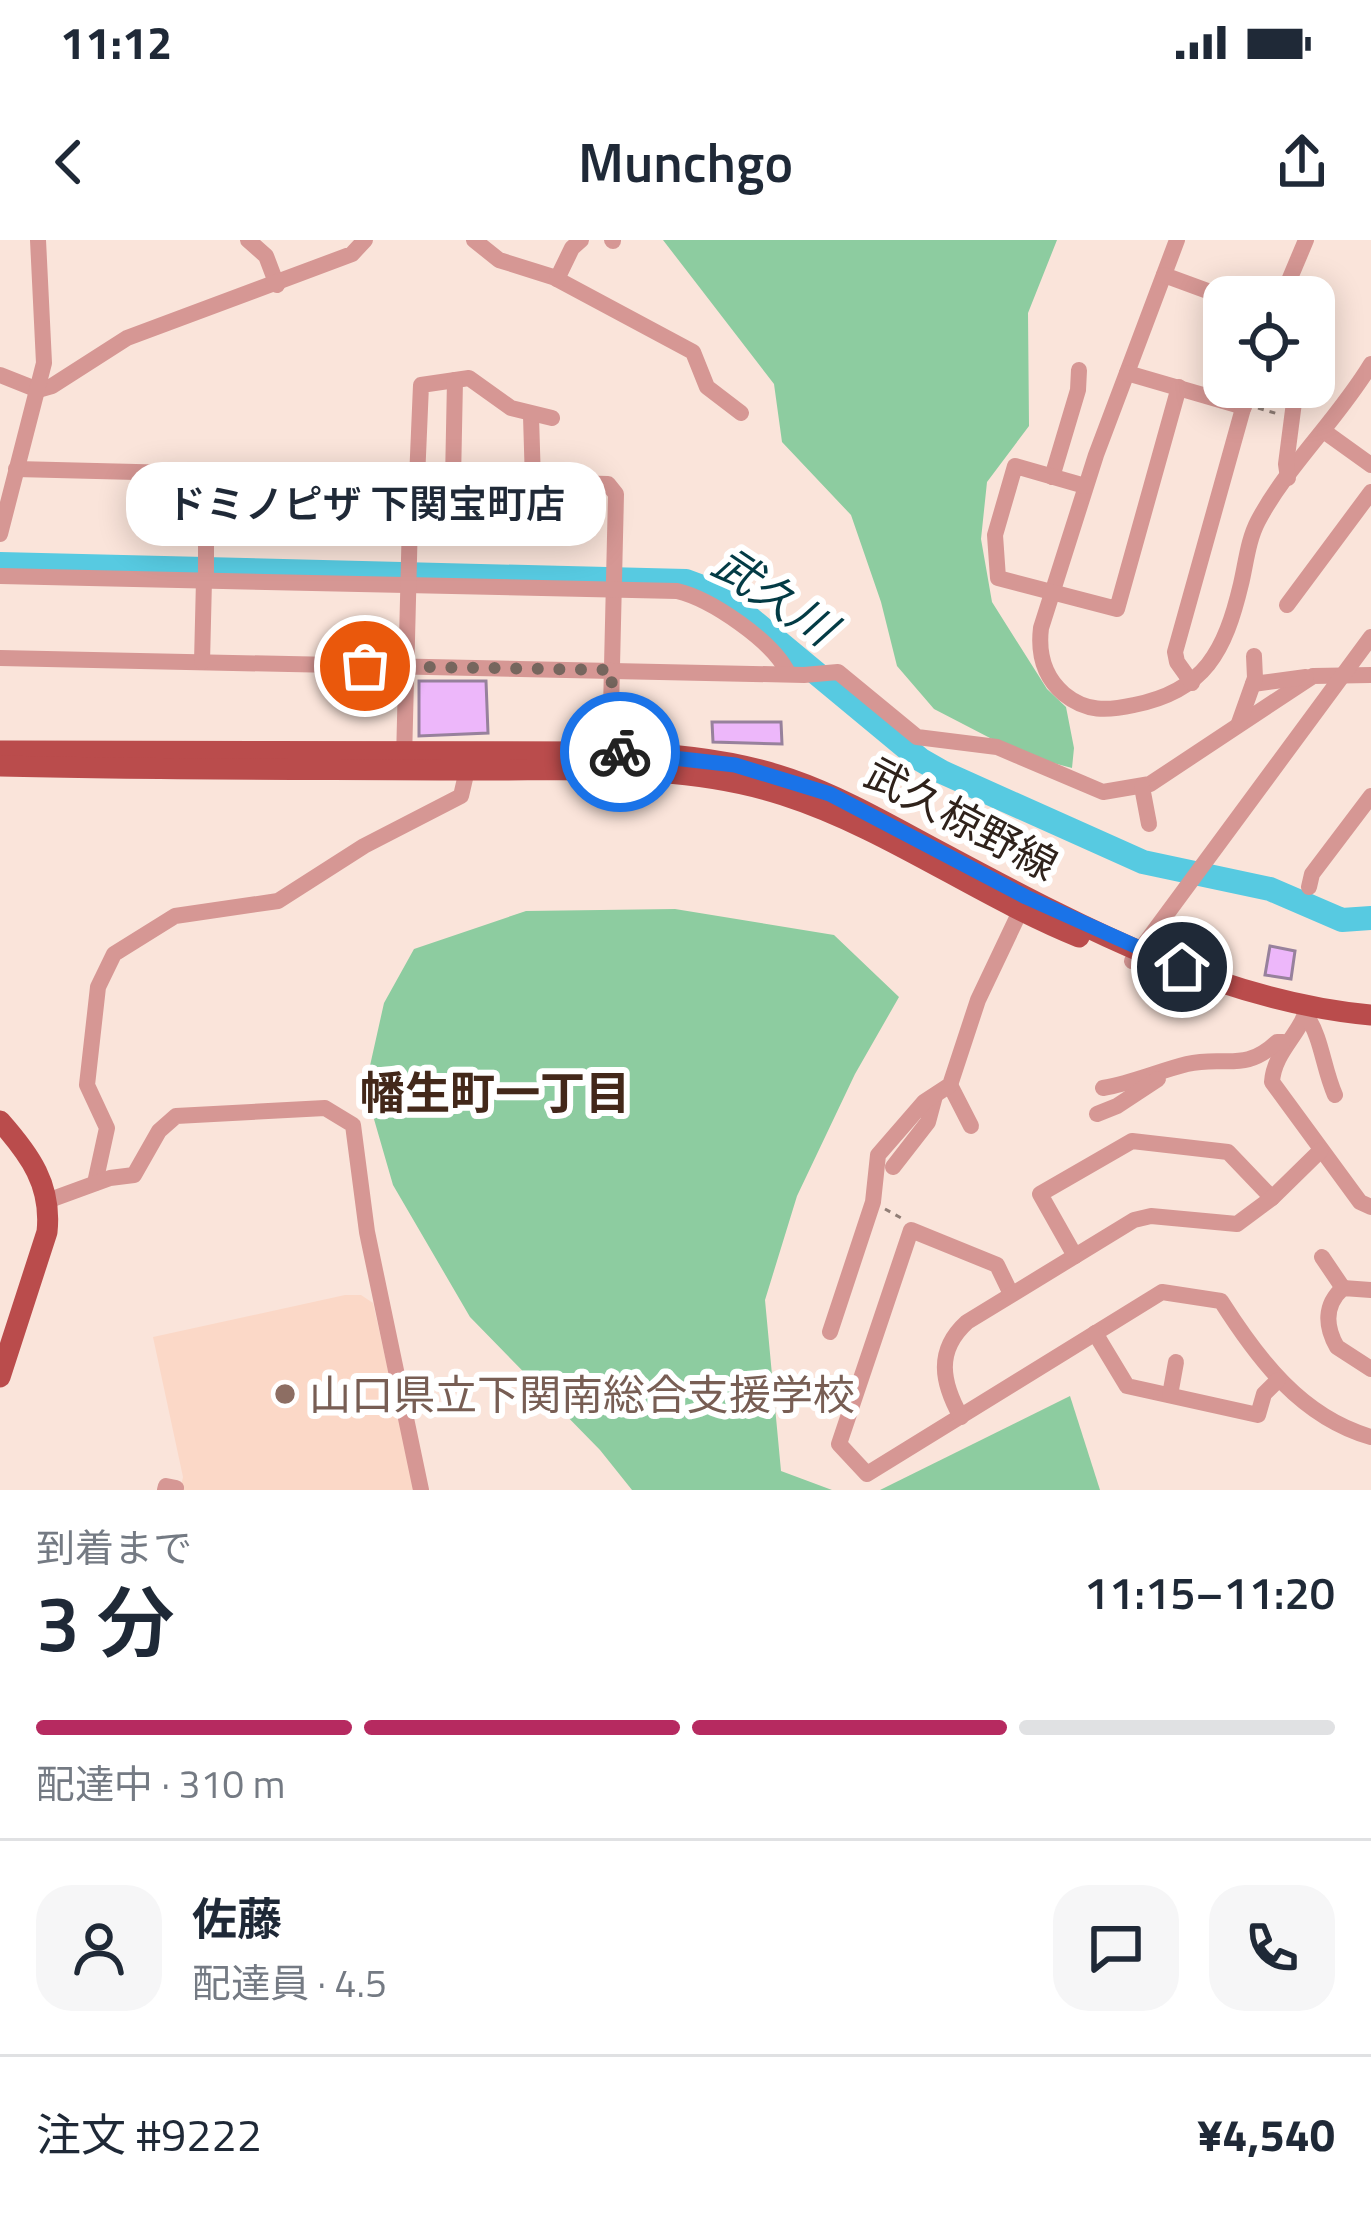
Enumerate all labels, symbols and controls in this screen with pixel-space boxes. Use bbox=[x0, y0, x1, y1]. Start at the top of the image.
text: 11:12 bbox=[60, 8, 172, 76]
text: Munchgo bbox=[578, 121, 793, 203]
icon: back bbox=[36, 129, 102, 195]
icon: share bbox=[1269, 129, 1335, 195]
map controls bbox=[1203, 276, 1335, 408]
button: locate bbox=[1203, 276, 1335, 408]
callout: ドミノピザ 下関宝町店 bbox=[125, 462, 605, 546]
text: ドミノピザ 下関宝町店 bbox=[167, 474, 565, 533]
water label: 武久川 bbox=[700, 529, 853, 663]
pin bbox=[314, 615, 416, 717]
icon: bag bbox=[332, 633, 398, 699]
courier bbox=[560, 692, 680, 812]
icon: bike bbox=[587, 719, 653, 785]
street label: 武久椋野線 bbox=[854, 740, 1070, 896]
pin bbox=[1131, 916, 1233, 1018]
icon: home bbox=[1149, 934, 1215, 1000]
district label: 幡生町一丁目 bbox=[360, 1058, 630, 1126]
place label: 山口県立下関南総合支援学校 bbox=[309, 1362, 855, 1426]
marker: 山口県立下関南総合支援学校 bbox=[272, 1381, 298, 1407]
text: 到着まで bbox=[36, 1518, 192, 1577]
text: 11:15–11:20 bbox=[1084, 1558, 1335, 1626]
text: 3 分 bbox=[36, 1563, 175, 1681]
text: 配達中 · 310 m bbox=[36, 1754, 285, 1813]
text: 佐藤 bbox=[192, 1884, 282, 1952]
button: person bbox=[36, 1885, 162, 2011]
button: chat bbox=[1053, 1885, 1179, 2011]
button: phone bbox=[1209, 1885, 1335, 2011]
text: 配達員 · 4.5 bbox=[192, 1953, 387, 2012]
text: 注文 #9222 bbox=[36, 2100, 262, 2168]
text: ¥4,540 bbox=[1197, 2100, 1335, 2168]

